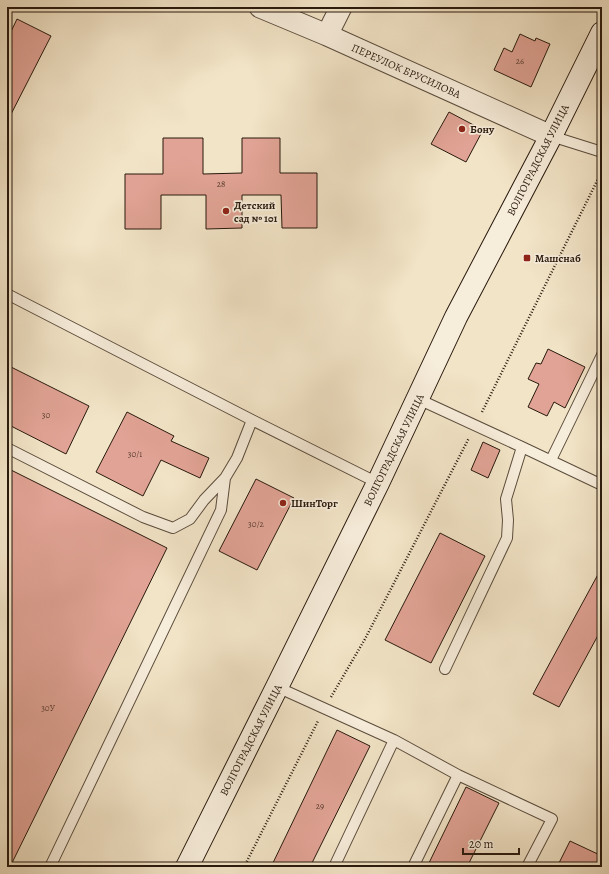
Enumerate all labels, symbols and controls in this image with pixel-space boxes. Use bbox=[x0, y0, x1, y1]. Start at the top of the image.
street label: ПЕРЕУЛОК БРУСИЛОВА bbox=[349, 40, 464, 102]
house number: 26 bbox=[516, 55, 524, 67]
street label: ВОЛГОГРАДСКАЯ УЛИЦА bbox=[503, 101, 573, 218]
place label: Бону bbox=[470, 122, 495, 137]
marker: Бону bbox=[457, 124, 467, 134]
house number: 28 bbox=[217, 178, 225, 190]
place label: Детский сад № 101 bbox=[234, 198, 278, 226]
marker: Детский сад № 101 bbox=[221, 206, 231, 216]
place label: Машснаб bbox=[535, 251, 581, 266]
marker: Машснаб bbox=[522, 253, 532, 263]
street label: ВОЛГОГРАДСКАЯ УЛИЦА bbox=[360, 391, 428, 509]
house number: 30 bbox=[42, 409, 50, 421]
house number: 30/1 bbox=[128, 448, 142, 460]
place label: ШинТорг bbox=[291, 496, 338, 511]
marker: ШинТорг bbox=[278, 498, 288, 508]
house number: 30/2 bbox=[248, 518, 265, 530]
street label: ВОЛГОГРАДСКАЯ УЛИЦА bbox=[216, 681, 286, 798]
house number: 30У bbox=[41, 702, 56, 714]
house number: 29 bbox=[316, 800, 324, 812]
scale bar bbox=[463, 830, 519, 856]
text: 20 m bbox=[469, 836, 493, 852]

